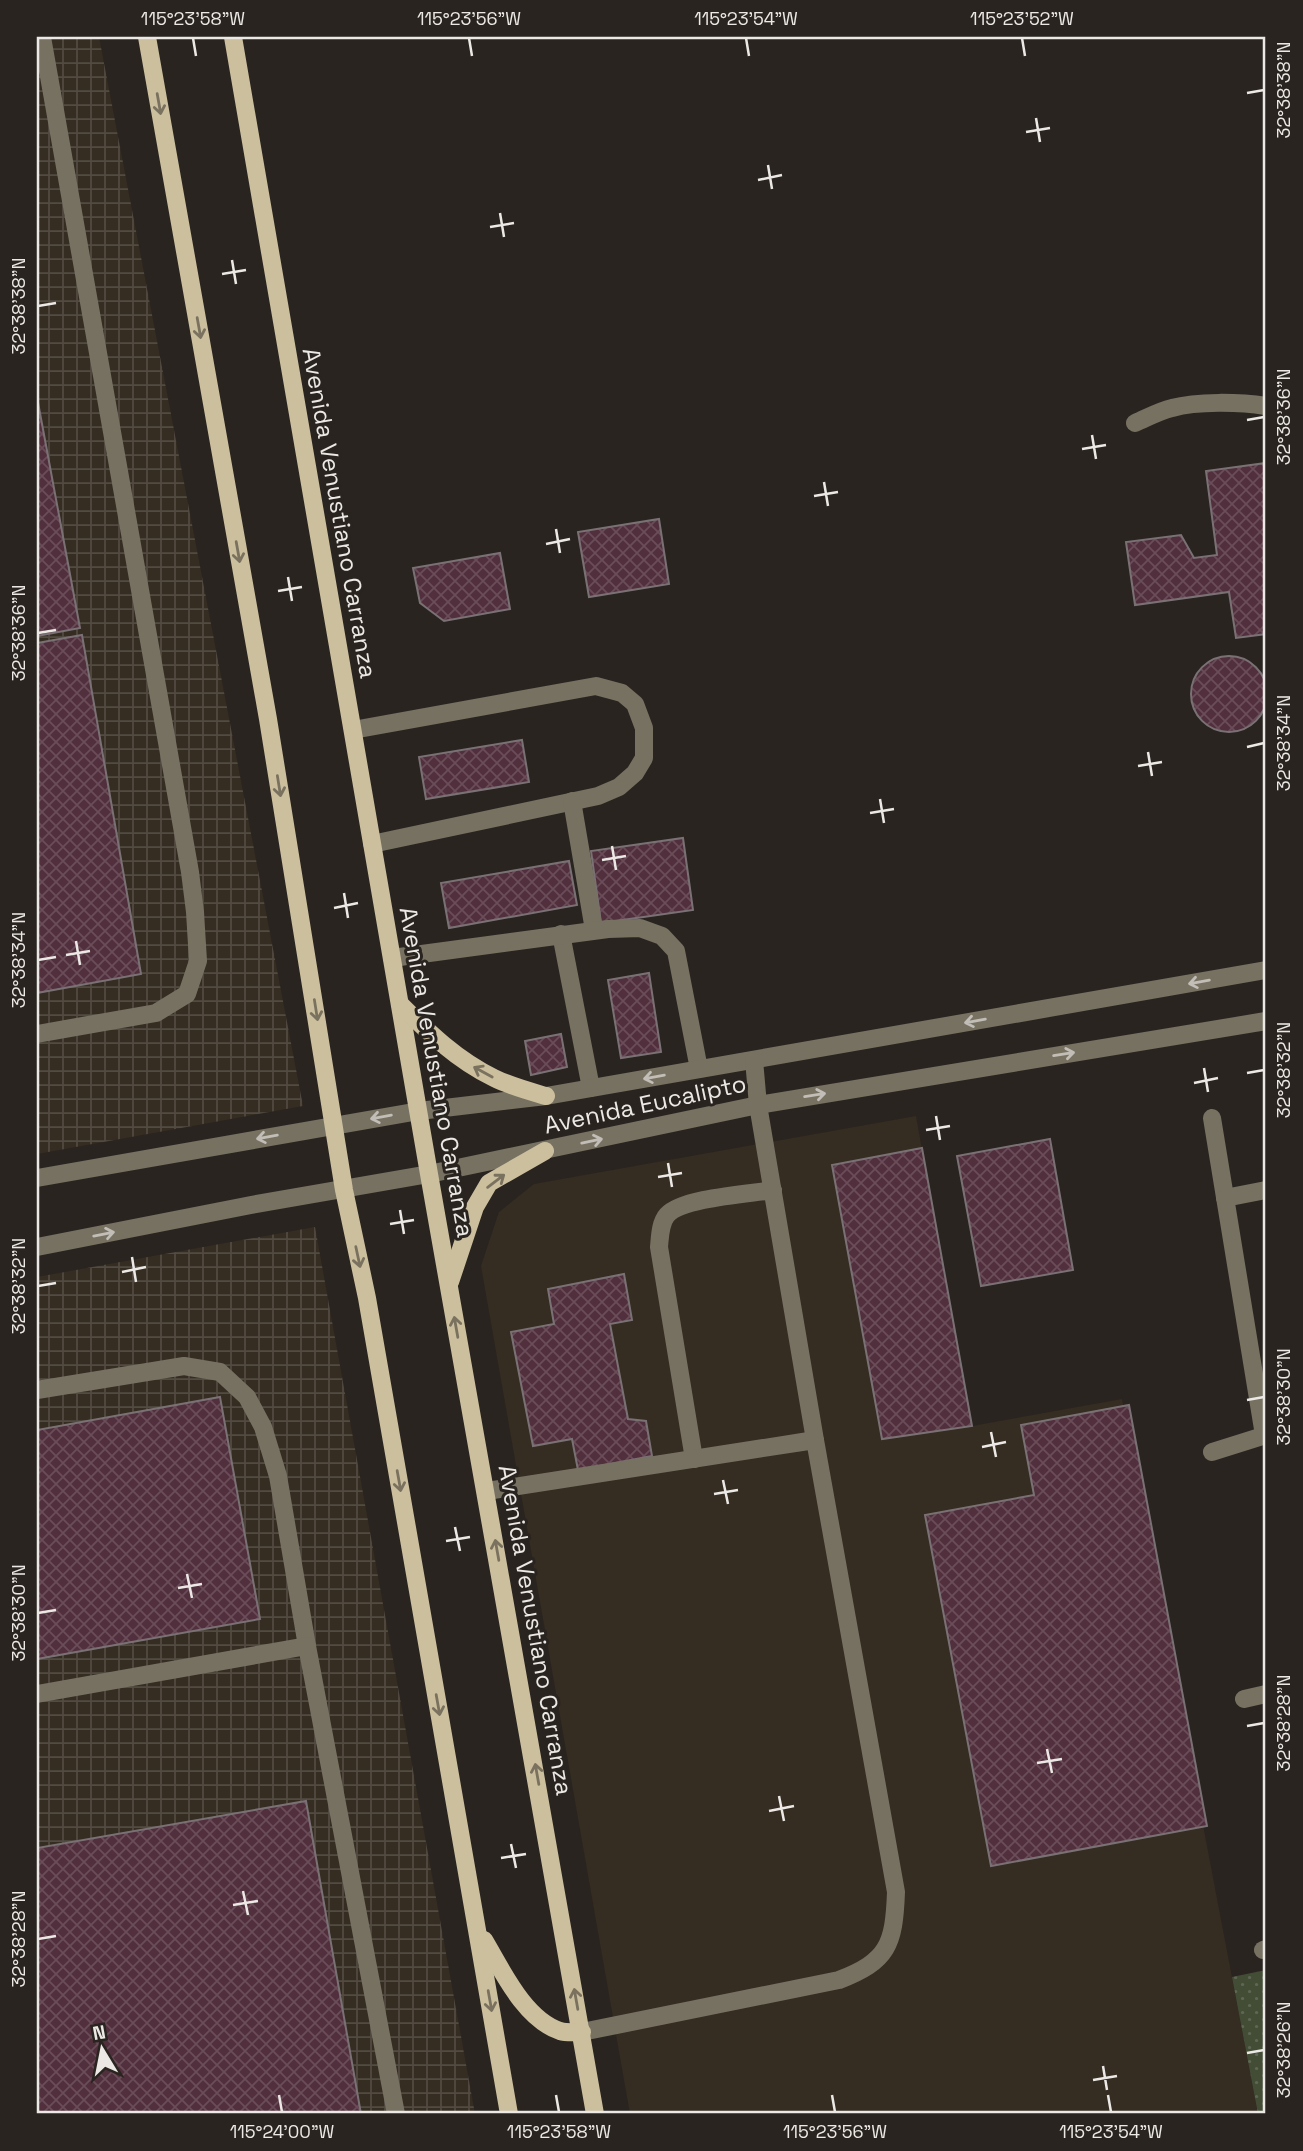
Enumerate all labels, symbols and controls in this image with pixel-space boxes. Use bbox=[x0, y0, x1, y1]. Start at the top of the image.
text: 115°23'58"W bbox=[141, 7, 245, 30]
text: 115°23'56"W bbox=[417, 7, 521, 30]
text: 115°23'54"W bbox=[694, 7, 798, 30]
text: 115°23'52"W bbox=[970, 7, 1074, 30]
text: 32°38'38"N bbox=[1272, 42, 1295, 138]
one-way arrow bbox=[153, 92, 166, 115]
text: 32°38'38"N bbox=[7, 258, 30, 354]
one-way arrow bbox=[193, 316, 206, 339]
street label: Avenida Venustiano Carranza bbox=[296, 345, 384, 681]
text: 32°38'36"N bbox=[1272, 369, 1295, 465]
one-way arrow bbox=[232, 540, 246, 563]
text: 32°38'36"N bbox=[7, 585, 30, 681]
text: 32°38'34"N bbox=[1272, 695, 1295, 791]
one-way arrow bbox=[273, 774, 286, 797]
street label: Avenida Venustiano Carranza bbox=[393, 904, 481, 1240]
text: 32°38'34"N bbox=[7, 912, 30, 1008]
one-way arrow bbox=[1188, 976, 1211, 989]
one-way arrow bbox=[310, 999, 323, 1021]
one-way arrow bbox=[964, 1015, 987, 1028]
text: 32°38'32"N bbox=[1272, 1022, 1295, 1118]
one-way arrow bbox=[1052, 1047, 1075, 1060]
one-way arrow bbox=[473, 1065, 494, 1078]
street label: Avenida Eucalipto bbox=[541, 1067, 749, 1141]
one-way arrow bbox=[643, 1071, 666, 1084]
one-way arrow bbox=[803, 1088, 826, 1101]
one-way arrow bbox=[370, 1111, 393, 1124]
one-way arrow bbox=[256, 1131, 279, 1144]
one-way arrow bbox=[580, 1133, 603, 1147]
one-way arrow bbox=[486, 1174, 505, 1188]
one-way arrow bbox=[92, 1226, 115, 1240]
text: 32°38'32"N bbox=[7, 1238, 30, 1334]
one-way arrow bbox=[351, 1245, 365, 1268]
one-way arrow bbox=[449, 1316, 463, 1339]
text: 32°38'30"N bbox=[1272, 1348, 1295, 1446]
street label: Avenida Venustiano Carranza bbox=[492, 1462, 580, 1798]
one-way arrow bbox=[393, 1469, 406, 1492]
one-way arrow bbox=[490, 1540, 503, 1562]
text: 32°38'30"N bbox=[7, 1564, 30, 1662]
text: 32°38'28"N bbox=[1272, 1675, 1295, 1771]
one-way arrow bbox=[432, 1693, 445, 1716]
one-way arrow bbox=[530, 1764, 543, 1786]
text: 32°38'28"N bbox=[7, 1891, 30, 1987]
one-way arrow bbox=[569, 1988, 582, 2010]
one-way arrow bbox=[484, 1989, 497, 2012]
text: 32°38'26"N bbox=[1272, 2002, 1295, 2098]
north arrow bbox=[66, 2014, 136, 2084]
text: N bbox=[91, 2019, 108, 2046]
text: 115°24'00"W bbox=[230, 2120, 335, 2143]
text: 115°23'58"W bbox=[507, 2120, 611, 2143]
text: 115°23'56"W bbox=[783, 2120, 887, 2143]
text: 115°23'54"W bbox=[1059, 2120, 1163, 2143]

